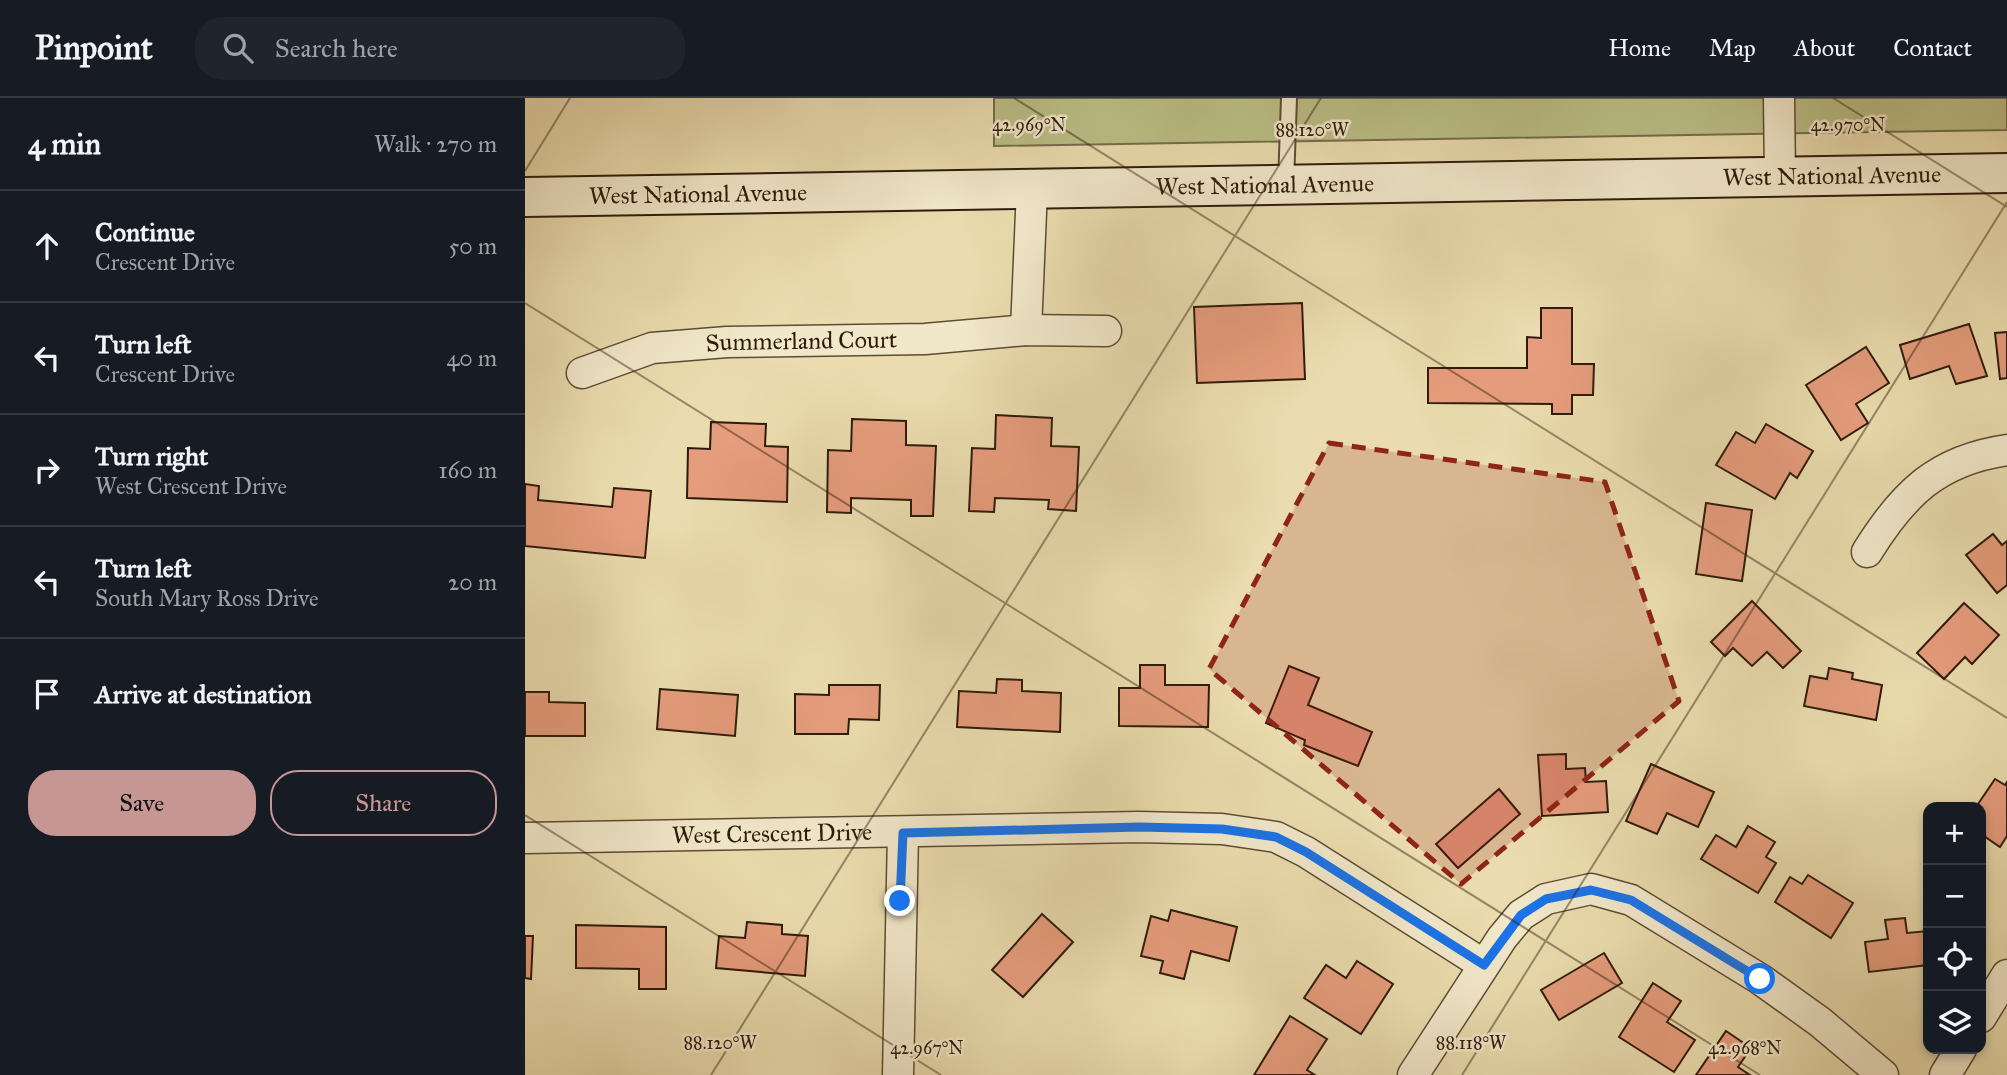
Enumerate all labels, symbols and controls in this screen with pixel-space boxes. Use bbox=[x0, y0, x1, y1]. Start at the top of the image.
search box bbox=[195, 17, 685, 80]
text: Pinpoint bbox=[35, 28, 153, 68]
icon: search bbox=[219, 29, 257, 67]
text: Search here bbox=[275, 32, 398, 64]
text: Home bbox=[1608, 33, 1671, 63]
text: Map bbox=[1709, 33, 1756, 63]
text: About bbox=[1794, 33, 1855, 63]
text: Contact bbox=[1893, 33, 1972, 63]
text: 42.969°N bbox=[992, 114, 1066, 136]
text: 42.970°N bbox=[1811, 114, 1885, 136]
text: 88.120°W bbox=[1276, 119, 1349, 141]
text: 4 min bbox=[28, 126, 101, 162]
text: Walk · 270 m bbox=[374, 130, 497, 158]
street label: West National Avenue bbox=[1722, 159, 1941, 193]
street label: West National Avenue bbox=[1155, 168, 1374, 202]
street label: West National Avenue bbox=[589, 177, 807, 211]
text: Continue bbox=[95, 216, 195, 248]
icon: ahead bbox=[28, 227, 66, 265]
text: 50 m bbox=[449, 232, 497, 260]
text: Crescent Drive bbox=[95, 248, 235, 276]
street label: Summerland Court bbox=[705, 324, 898, 359]
text: Turn left bbox=[95, 328, 191, 360]
icon: left bbox=[28, 339, 66, 377]
text: 40 m bbox=[447, 344, 497, 372]
text: Crescent Drive bbox=[95, 360, 235, 388]
text: Turn right bbox=[95, 440, 208, 472]
icon: right bbox=[28, 451, 66, 489]
text: 160 m bbox=[439, 456, 497, 484]
text: West Crescent Drive bbox=[95, 472, 287, 500]
text: Turn left bbox=[95, 552, 191, 584]
icon: left bbox=[28, 563, 66, 601]
text: 20 m bbox=[448, 568, 497, 596]
text: South Mary Ross Drive bbox=[95, 584, 319, 612]
icon: arrive bbox=[28, 675, 66, 713]
text: Arrive at destination bbox=[95, 678, 312, 710]
button: Save bbox=[28, 770, 256, 836]
button: Share bbox=[270, 770, 497, 836]
map controls bbox=[1923, 802, 1986, 1054]
button: + bbox=[1923, 802, 1986, 865]
street label: West Crescent Drive bbox=[671, 817, 872, 850]
button: − bbox=[1923, 865, 1986, 928]
route end bbox=[884, 885, 915, 916]
button: locate bbox=[1923, 928, 1986, 991]
route start bbox=[1744, 963, 1775, 994]
button: layers bbox=[1923, 991, 1986, 1054]
text: 88.120°W bbox=[684, 1032, 757, 1054]
text: 88.118°W bbox=[1436, 1032, 1507, 1054]
text: 42.967°N bbox=[890, 1037, 964, 1059]
text: 42.968°N bbox=[1708, 1037, 1782, 1059]

